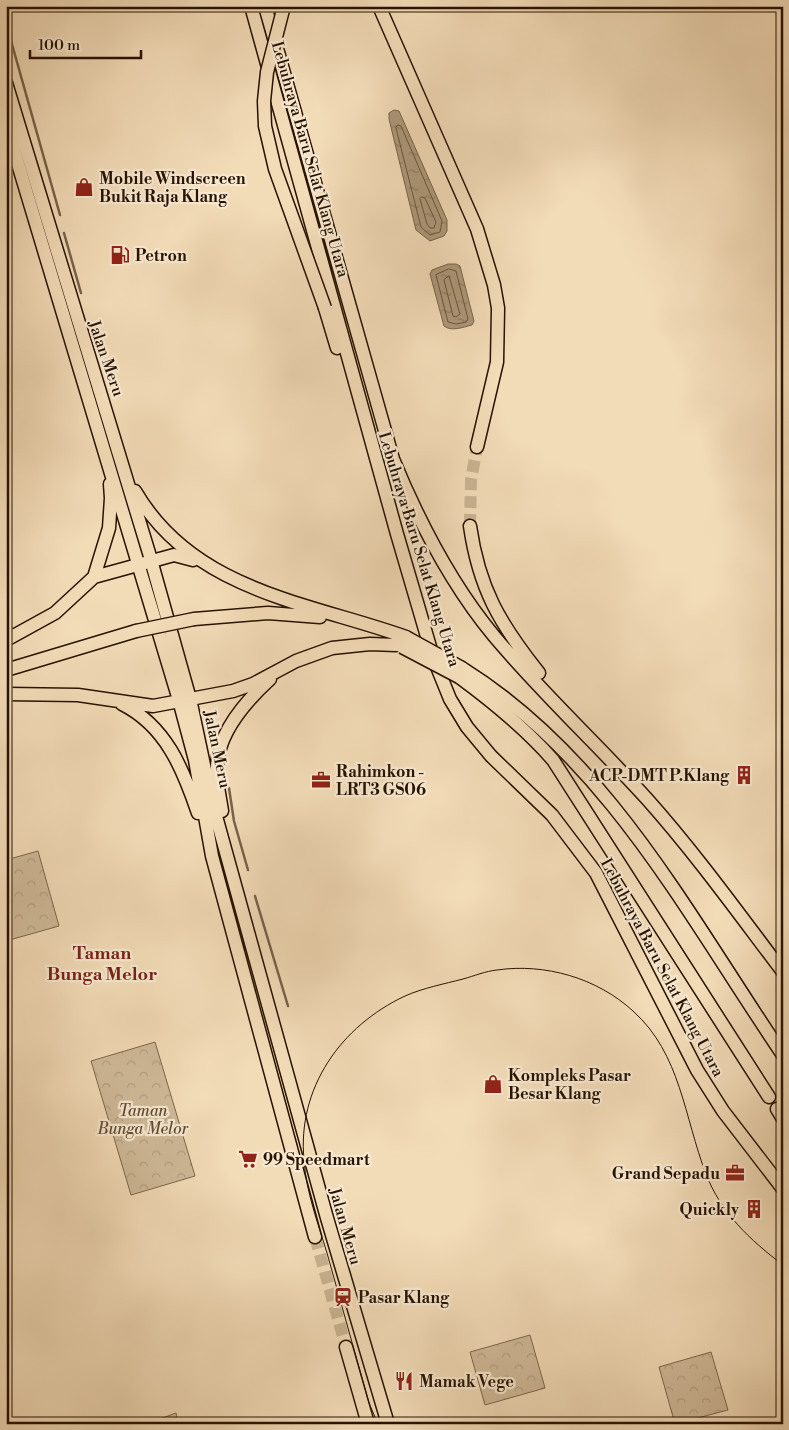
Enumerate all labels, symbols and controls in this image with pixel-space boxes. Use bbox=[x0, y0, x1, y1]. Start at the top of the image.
scale bar bbox=[30, 28, 141, 60]
text: 100 m bbox=[38, 36, 80, 55]
street label: Lebuhraya Baru Selat Klang Utara bbox=[267, 39, 354, 280]
place label: Mobile Windscreen Bukit Raja Klang bbox=[99, 169, 246, 207]
shop icon: Mobile Windscreen Bukit Raja Klang bbox=[73, 176, 95, 198]
fuel station icon: Petron bbox=[109, 244, 131, 266]
place label: Petron bbox=[135, 246, 187, 266]
street label: Jalan Meru bbox=[83, 317, 128, 399]
street label: Lebuhraya Baru Selat Klang Utara bbox=[374, 429, 465, 670]
street label: Jalan Meru bbox=[199, 707, 235, 790]
place label: Rahimkon - LRT3 GS06 bbox=[336, 762, 426, 800]
building icon: ACP-DMT P.Klang bbox=[733, 764, 755, 786]
place label: ACP-DMT P.Klang bbox=[588, 766, 730, 786]
office icon: Rahimkon - LRT3 GS06 bbox=[310, 769, 332, 791]
street label: Lebuhraya Baru Selat Klang Utara bbox=[596, 855, 729, 1081]
district label: Taman Bunga Melor bbox=[47, 942, 157, 986]
place label: Kompleks Pasar Besar Klang bbox=[508, 1066, 631, 1104]
shop icon: Kompleks Pasar Besar Klang bbox=[482, 1073, 504, 1095]
park label: Taman Bunga Melor bbox=[97, 1101, 190, 1139]
supermarket icon: 99 Speedmart bbox=[237, 1148, 259, 1170]
place label: 99 Speedmart bbox=[263, 1150, 370, 1170]
office icon: Grand Sepadu bbox=[724, 1162, 746, 1184]
place label: Grand Sepadu bbox=[612, 1164, 720, 1184]
street label: Jalan Meru bbox=[324, 1184, 366, 1267]
building icon: Quickly bbox=[743, 1198, 765, 1220]
place label: Quickly bbox=[680, 1200, 740, 1220]
station icon: Pasar Klang bbox=[332, 1286, 354, 1308]
place label: Pasar Klang bbox=[358, 1288, 450, 1308]
restaurant icon: Mamak Vege bbox=[393, 1370, 415, 1392]
place label: Mamak Vege bbox=[419, 1372, 514, 1392]

